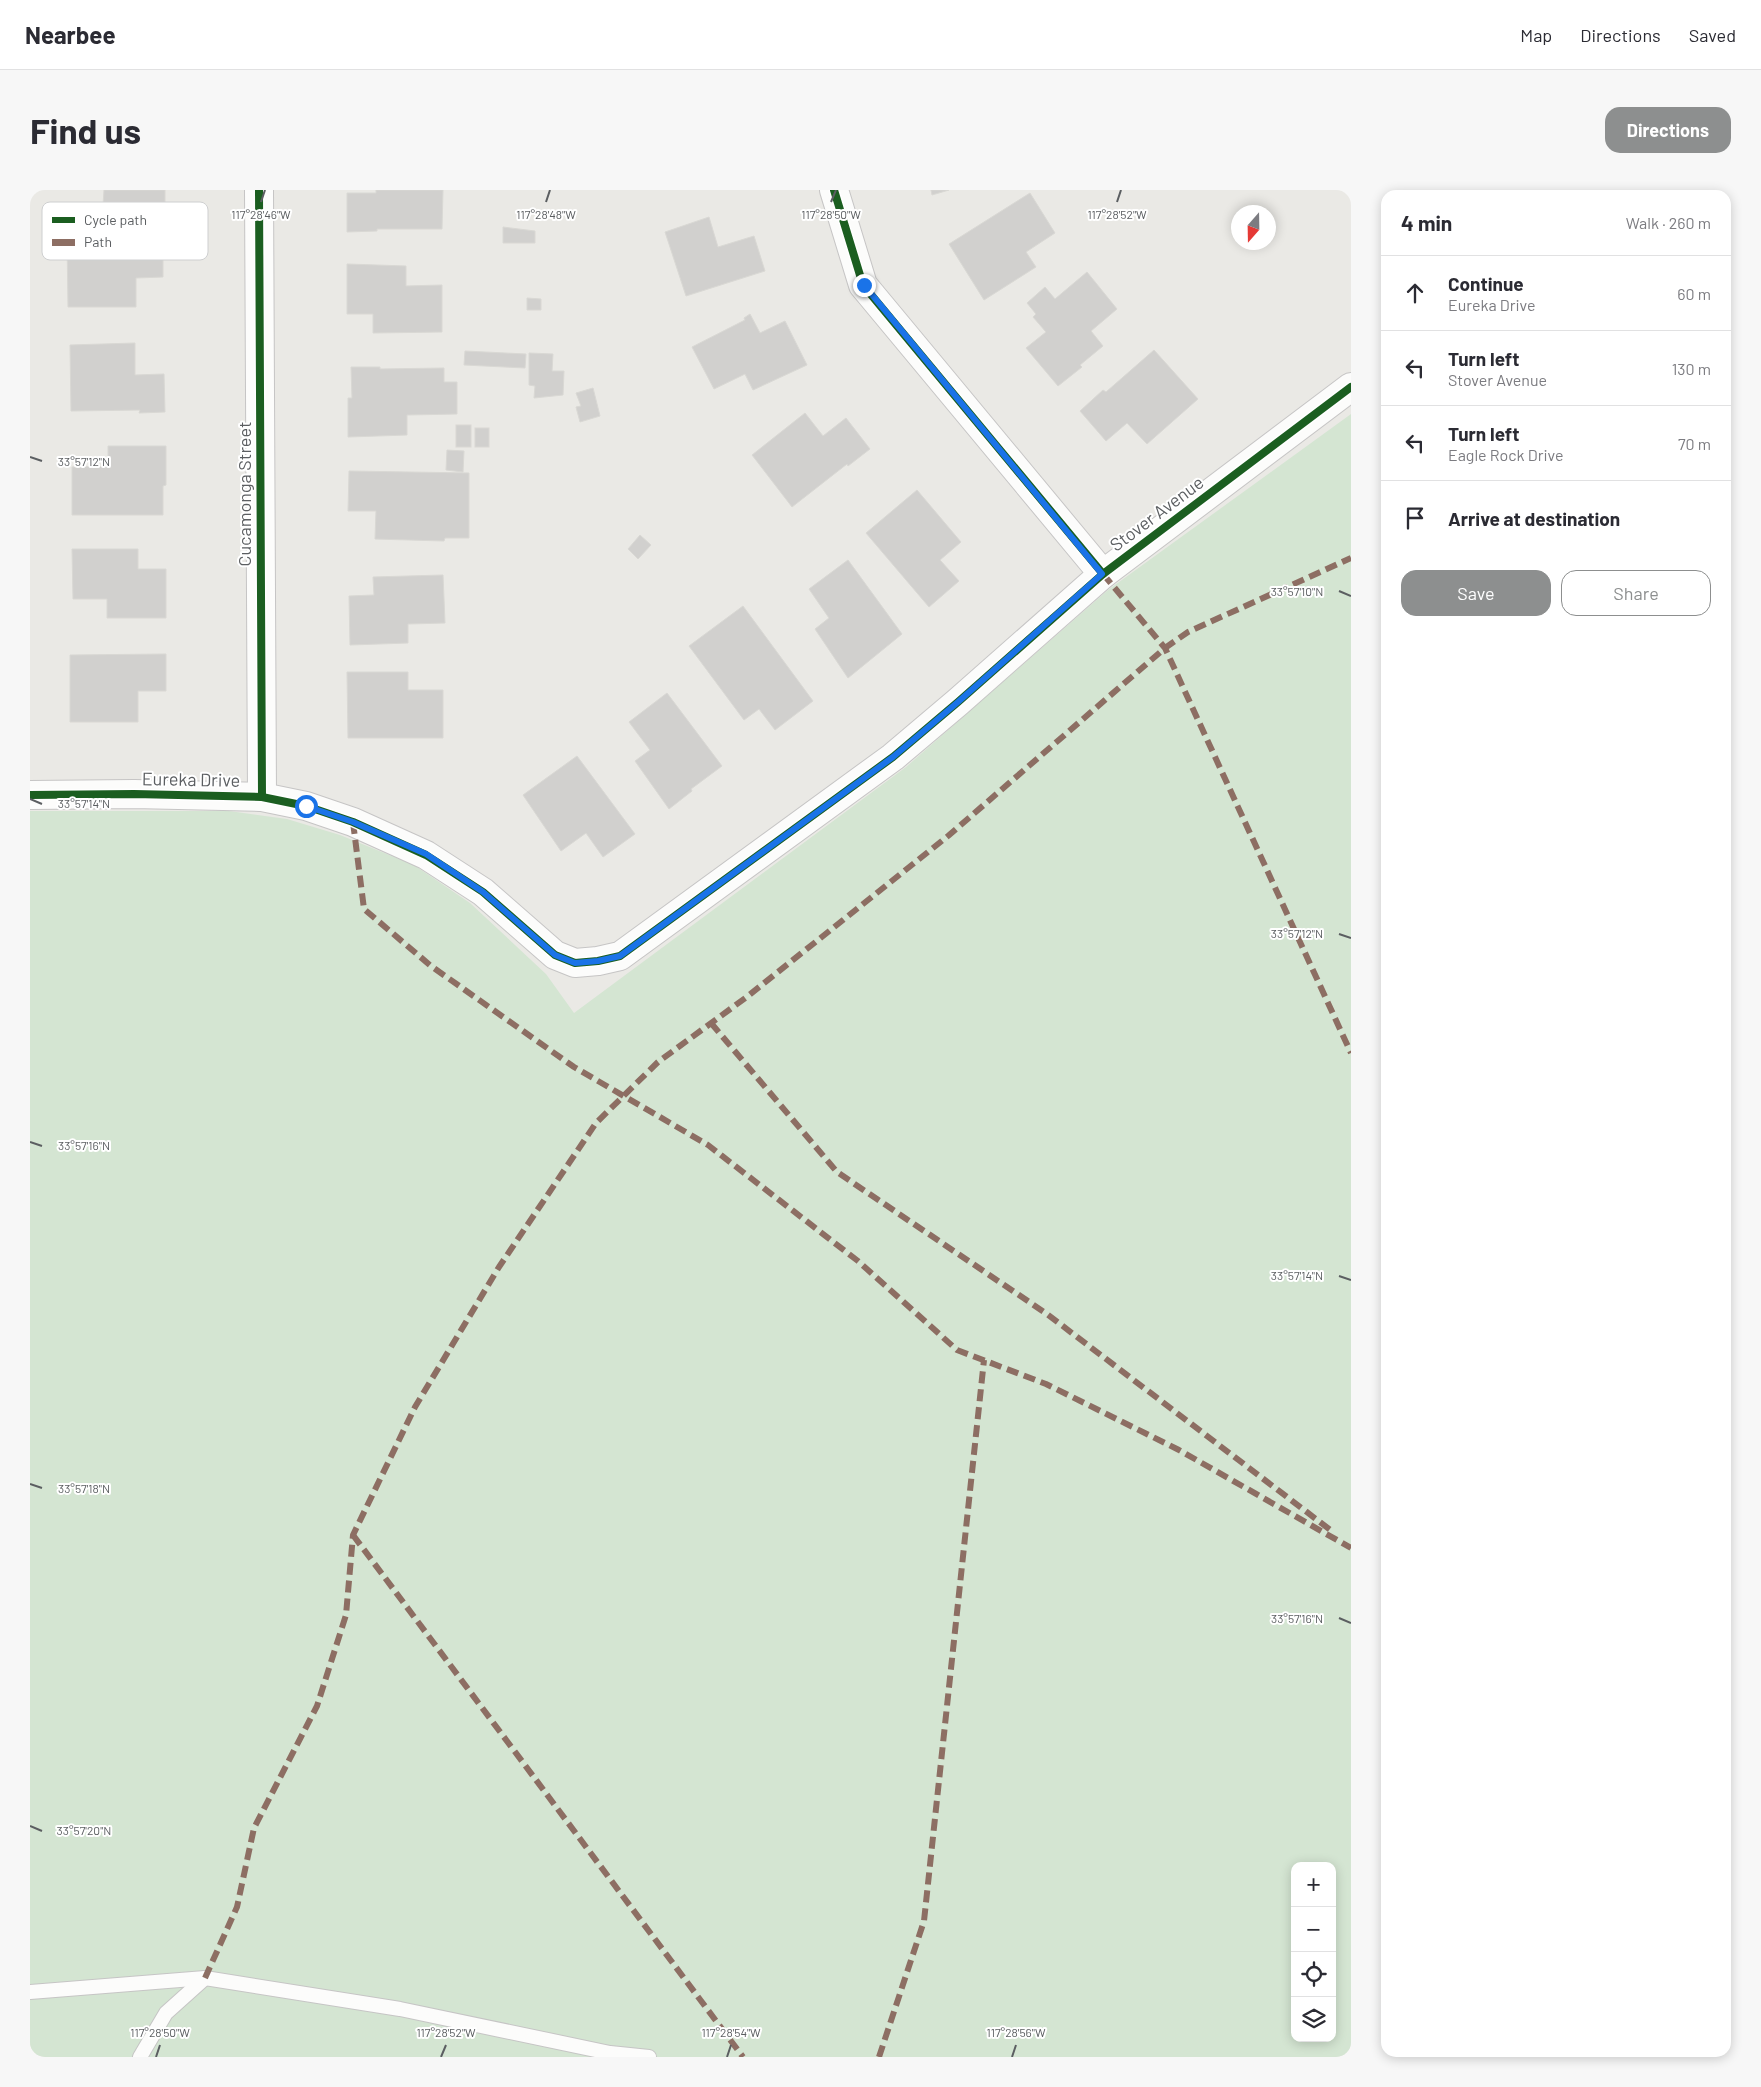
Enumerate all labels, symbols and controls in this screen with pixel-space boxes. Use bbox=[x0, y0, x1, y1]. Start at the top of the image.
text: Nearbee bbox=[25, 20, 116, 49]
text: Map bbox=[1520, 24, 1552, 46]
text: Directions bbox=[1580, 24, 1661, 46]
text: Saved bbox=[1689, 24, 1736, 46]
button: Directions bbox=[1605, 107, 1731, 153]
text: Find us bbox=[30, 109, 141, 151]
legend bbox=[42, 202, 208, 260]
north arrow bbox=[1231, 205, 1276, 250]
text: 117°28'46"W bbox=[231, 207, 291, 221]
text: 117°28'48"W bbox=[516, 207, 576, 221]
text: 117°28'50"W bbox=[801, 207, 861, 221]
text: 117°28'52"W bbox=[1087, 207, 1147, 221]
text: 4 min bbox=[1401, 210, 1452, 235]
text: Cycle path bbox=[84, 211, 147, 228]
text: Walk · 260 m bbox=[1626, 213, 1711, 232]
text: Path bbox=[84, 233, 112, 250]
text: Continue bbox=[1448, 272, 1524, 295]
route end bbox=[853, 274, 876, 297]
icon: ahead bbox=[1401, 279, 1429, 307]
text: 60 m bbox=[1677, 284, 1711, 303]
text: Eureka Drive bbox=[1448, 295, 1535, 314]
text: Turn left bbox=[1448, 347, 1519, 370]
icon: left bbox=[1401, 354, 1429, 382]
text: 130 m bbox=[1672, 359, 1711, 378]
text: Stover Avenue bbox=[1448, 370, 1547, 389]
street label: Cucamonga Street bbox=[233, 422, 255, 566]
text: Turn left bbox=[1448, 422, 1519, 445]
icon: left bbox=[1401, 429, 1429, 457]
text: 70 m bbox=[1678, 434, 1711, 453]
text: Eagle Rock Drive bbox=[1448, 445, 1563, 464]
text: 33°57'12"N bbox=[58, 454, 110, 468]
street label: Stover Avenue bbox=[1105, 471, 1208, 556]
icon: arrive bbox=[1401, 504, 1429, 532]
text: Arrive at destination bbox=[1448, 507, 1620, 530]
button: Save bbox=[1401, 570, 1551, 616]
button: Share bbox=[1561, 570, 1711, 616]
text: 33°57'10"N bbox=[1271, 584, 1323, 598]
street label: Eureka Drive bbox=[142, 767, 240, 791]
route start bbox=[295, 795, 318, 818]
text: 33°57'14"N bbox=[58, 796, 110, 810]
text: 33°57'12"N bbox=[1271, 926, 1323, 940]
text: 33°57'16"N bbox=[58, 1138, 110, 1152]
text: 33°57'14"N bbox=[1271, 1268, 1323, 1282]
text: 33°57'18"N bbox=[58, 1481, 110, 1495]
text: 33°57'16"N bbox=[1271, 1611, 1323, 1625]
text: 33°57'20"N bbox=[57, 1823, 111, 1837]
map controls bbox=[1291, 1862, 1336, 2042]
button: + bbox=[1291, 1862, 1336, 1907]
button: − bbox=[1291, 1907, 1336, 1952]
button: locate bbox=[1291, 1952, 1336, 1997]
button: layers bbox=[1291, 1997, 1336, 2042]
text: 117°28'50"W bbox=[130, 2025, 190, 2039]
text: 117°28'52"W bbox=[416, 2025, 476, 2039]
text: 117°28'54"W bbox=[701, 2025, 761, 2039]
text: 117°28'56"W bbox=[987, 2025, 1046, 2039]

